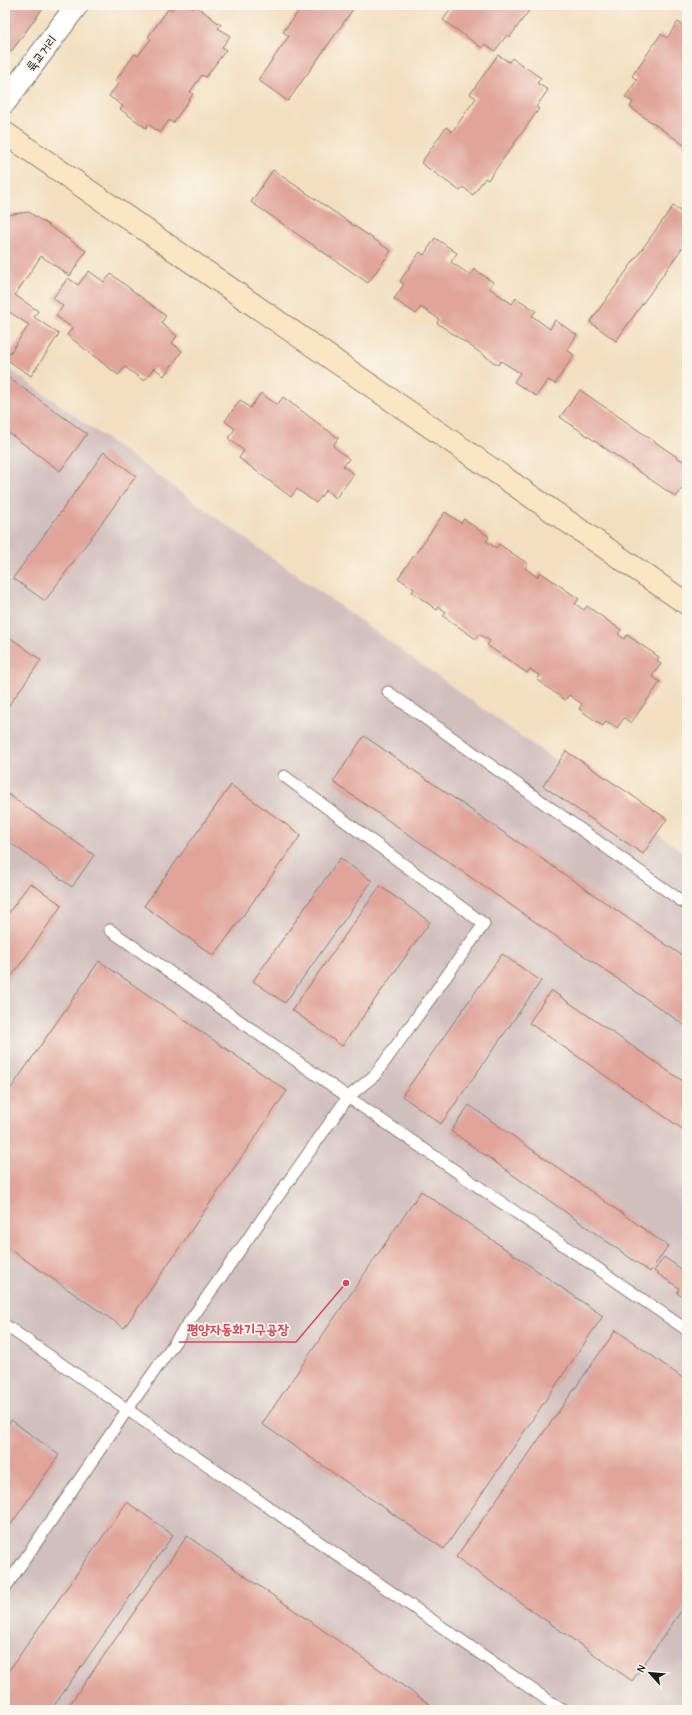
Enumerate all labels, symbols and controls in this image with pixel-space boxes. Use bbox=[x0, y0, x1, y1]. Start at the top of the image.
street label: 륙교거리 bbox=[23, 32, 60, 75]
callout: 평양자동화기구공장 bbox=[179, 1316, 296, 1342]
text: 평양자동화기구공장 bbox=[186, 1321, 289, 1338]
north arrow bbox=[630, 1653, 670, 1693]
text: N bbox=[634, 1663, 649, 1675]

